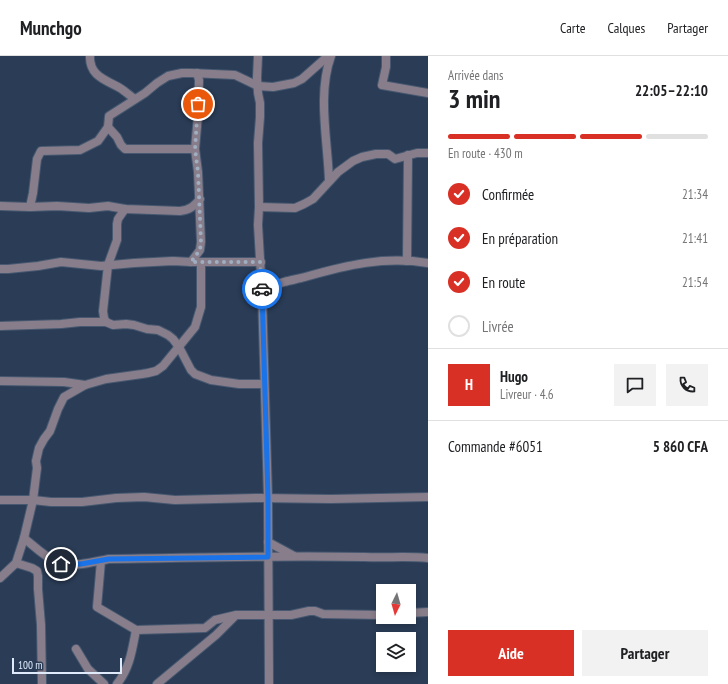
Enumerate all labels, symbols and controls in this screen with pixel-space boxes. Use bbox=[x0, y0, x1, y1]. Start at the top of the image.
text: Munchgo bbox=[20, 16, 82, 40]
text: Carte bbox=[560, 19, 585, 37]
text: Calques bbox=[607, 19, 645, 37]
text: Partager bbox=[667, 19, 708, 37]
text: Arrivée dans bbox=[448, 67, 503, 84]
text: 22:05–22:10 bbox=[635, 81, 708, 100]
text: 3 min bbox=[448, 82, 501, 115]
pin bbox=[181, 87, 215, 121]
icon: bag bbox=[187, 93, 209, 115]
text: En route · 430 m bbox=[448, 145, 523, 162]
icon: check bbox=[448, 183, 470, 205]
text: Confirmée bbox=[482, 185, 534, 204]
text: 21:34 bbox=[682, 186, 708, 203]
icon: check bbox=[448, 227, 470, 249]
text: En préparation bbox=[482, 229, 558, 248]
text: 21:41 bbox=[682, 230, 708, 247]
courier bbox=[242, 269, 282, 309]
icon: check bbox=[448, 271, 470, 293]
text: En route bbox=[482, 273, 526, 292]
text: 21:54 bbox=[682, 274, 708, 291]
icon: car bbox=[251, 278, 273, 300]
text: Livrée bbox=[482, 317, 514, 336]
button: chat bbox=[614, 364, 656, 406]
button: phone bbox=[666, 364, 708, 406]
text: Hugo bbox=[500, 367, 528, 386]
text: H bbox=[465, 375, 473, 394]
text: Livreur · 4.6 bbox=[500, 386, 554, 403]
text: Commande #6051 bbox=[448, 437, 543, 456]
text: 5 860 CFA bbox=[653, 437, 708, 456]
pin bbox=[44, 547, 78, 581]
icon: home bbox=[50, 553, 72, 575]
north arrow bbox=[376, 584, 416, 624]
map controls bbox=[376, 584, 416, 672]
button: Aide bbox=[448, 630, 574, 676]
button: Partager bbox=[582, 630, 708, 676]
button: layers bbox=[376, 632, 416, 672]
scale bar bbox=[12, 656, 122, 675]
text: 100 m bbox=[18, 658, 42, 672]

